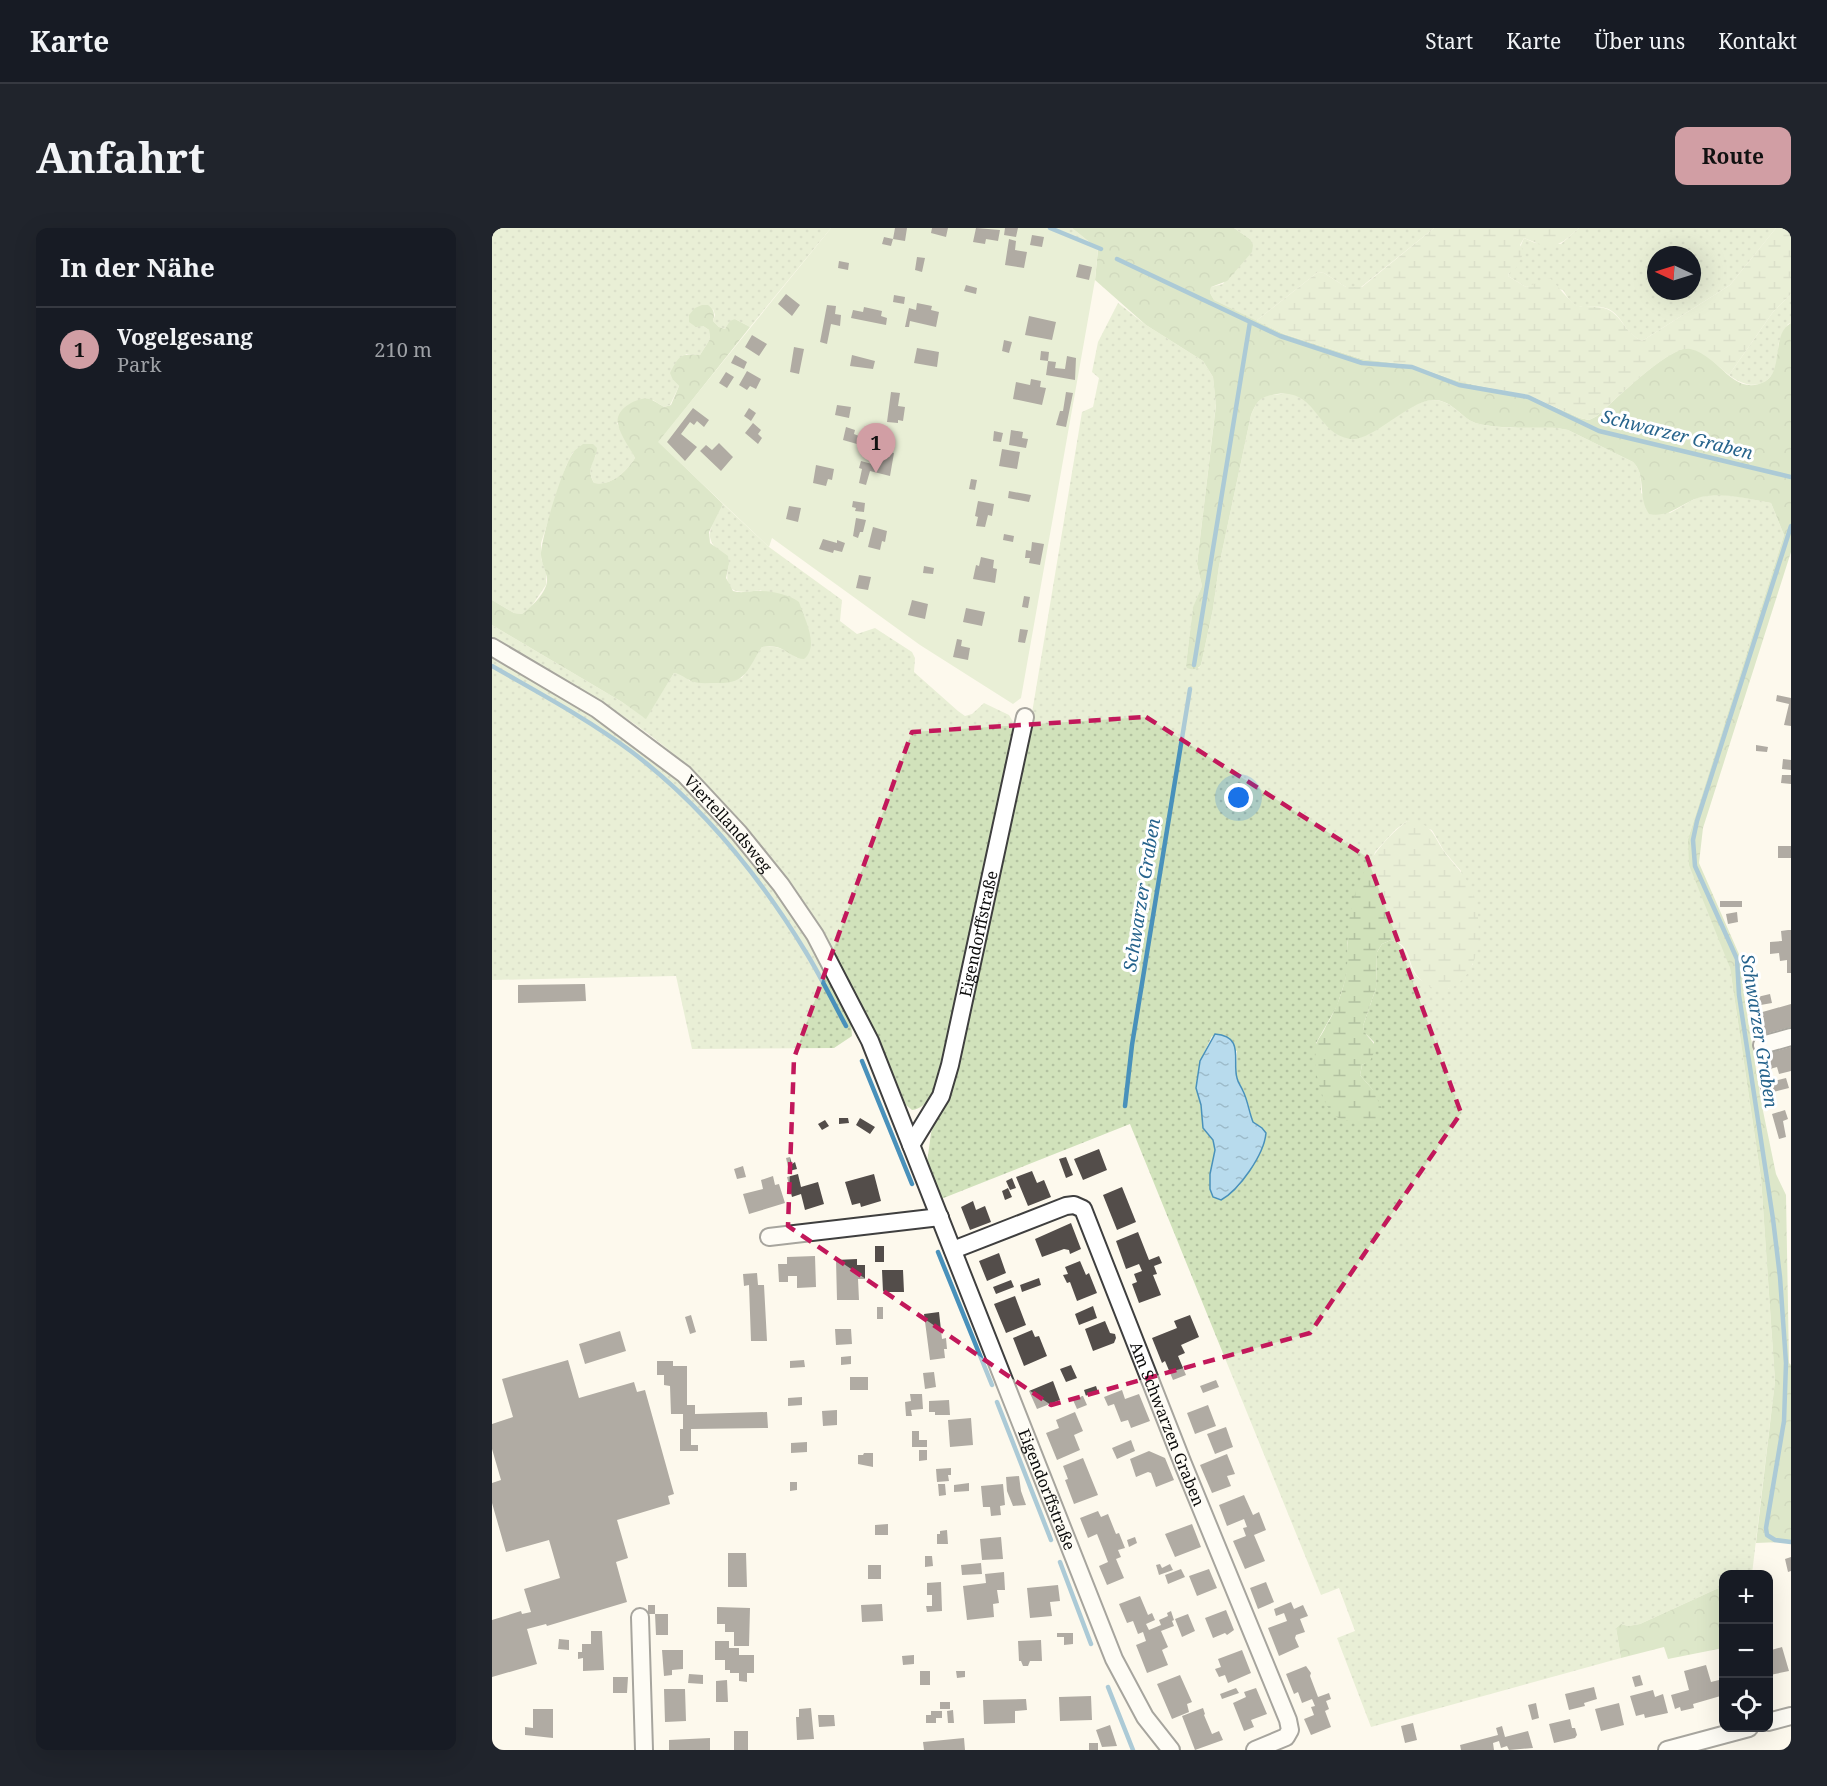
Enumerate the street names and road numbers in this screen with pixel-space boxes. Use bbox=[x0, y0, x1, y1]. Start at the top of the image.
street label: Viertellandsweg bbox=[679, 770, 778, 877]
street label: Eigendorffstraße bbox=[954, 869, 1003, 999]
street label: Am Schwarzen Graben bbox=[1125, 1338, 1210, 1509]
street label: Eigendorffstraße bbox=[1013, 1426, 1081, 1553]

